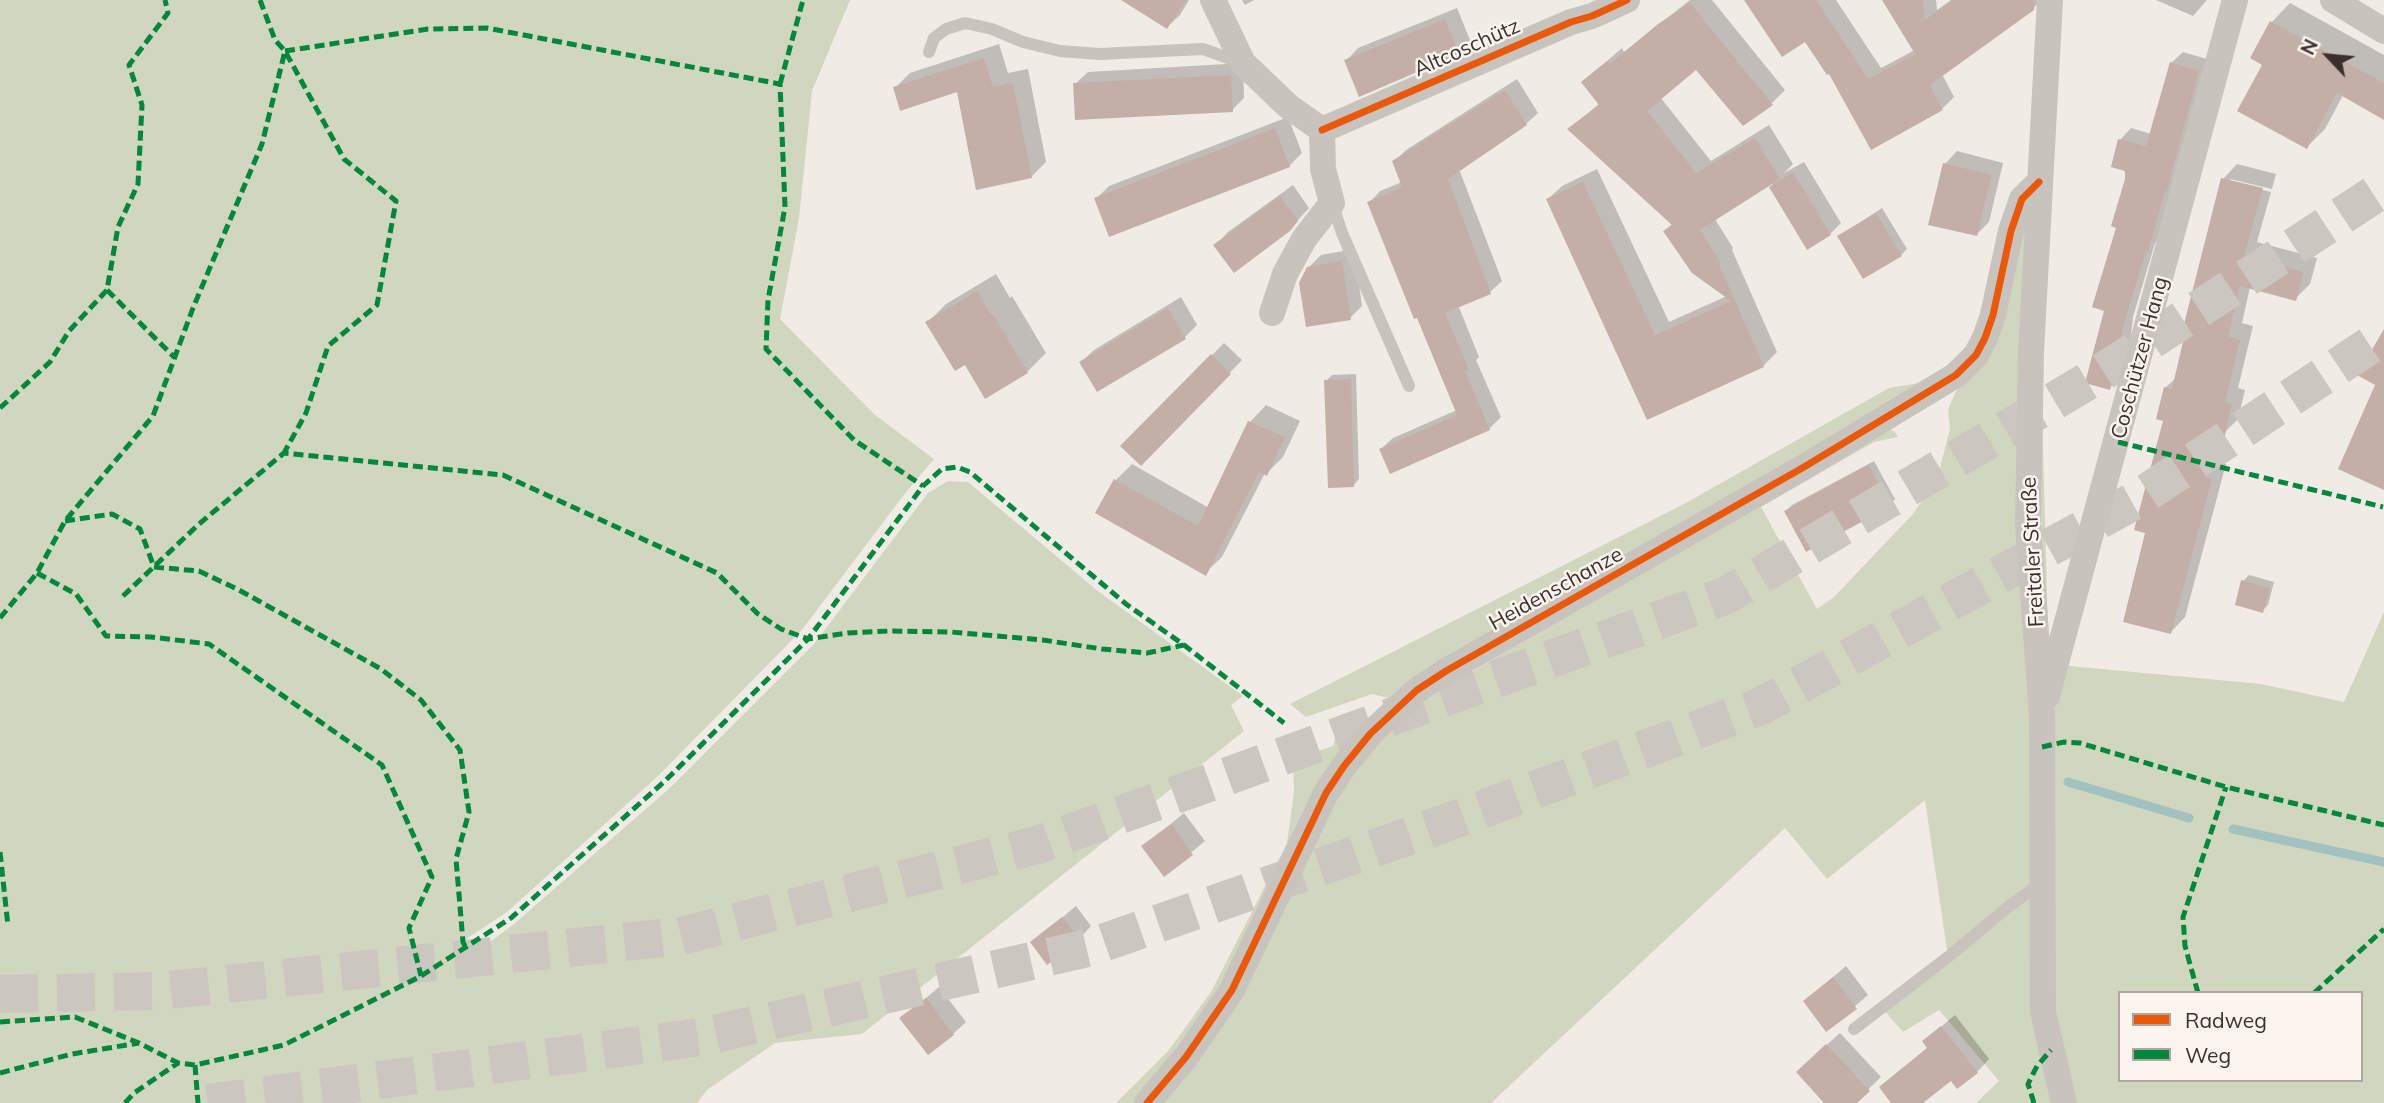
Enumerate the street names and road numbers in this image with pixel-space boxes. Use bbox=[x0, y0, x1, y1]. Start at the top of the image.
street label: Altcoschütz bbox=[1410, 13, 1524, 83]
street label: Coschützer Hang bbox=[2106, 274, 2174, 442]
street label: Freitaler Straße bbox=[2016, 476, 2050, 628]
street label: Heidenschanze bbox=[1485, 542, 1627, 636]

